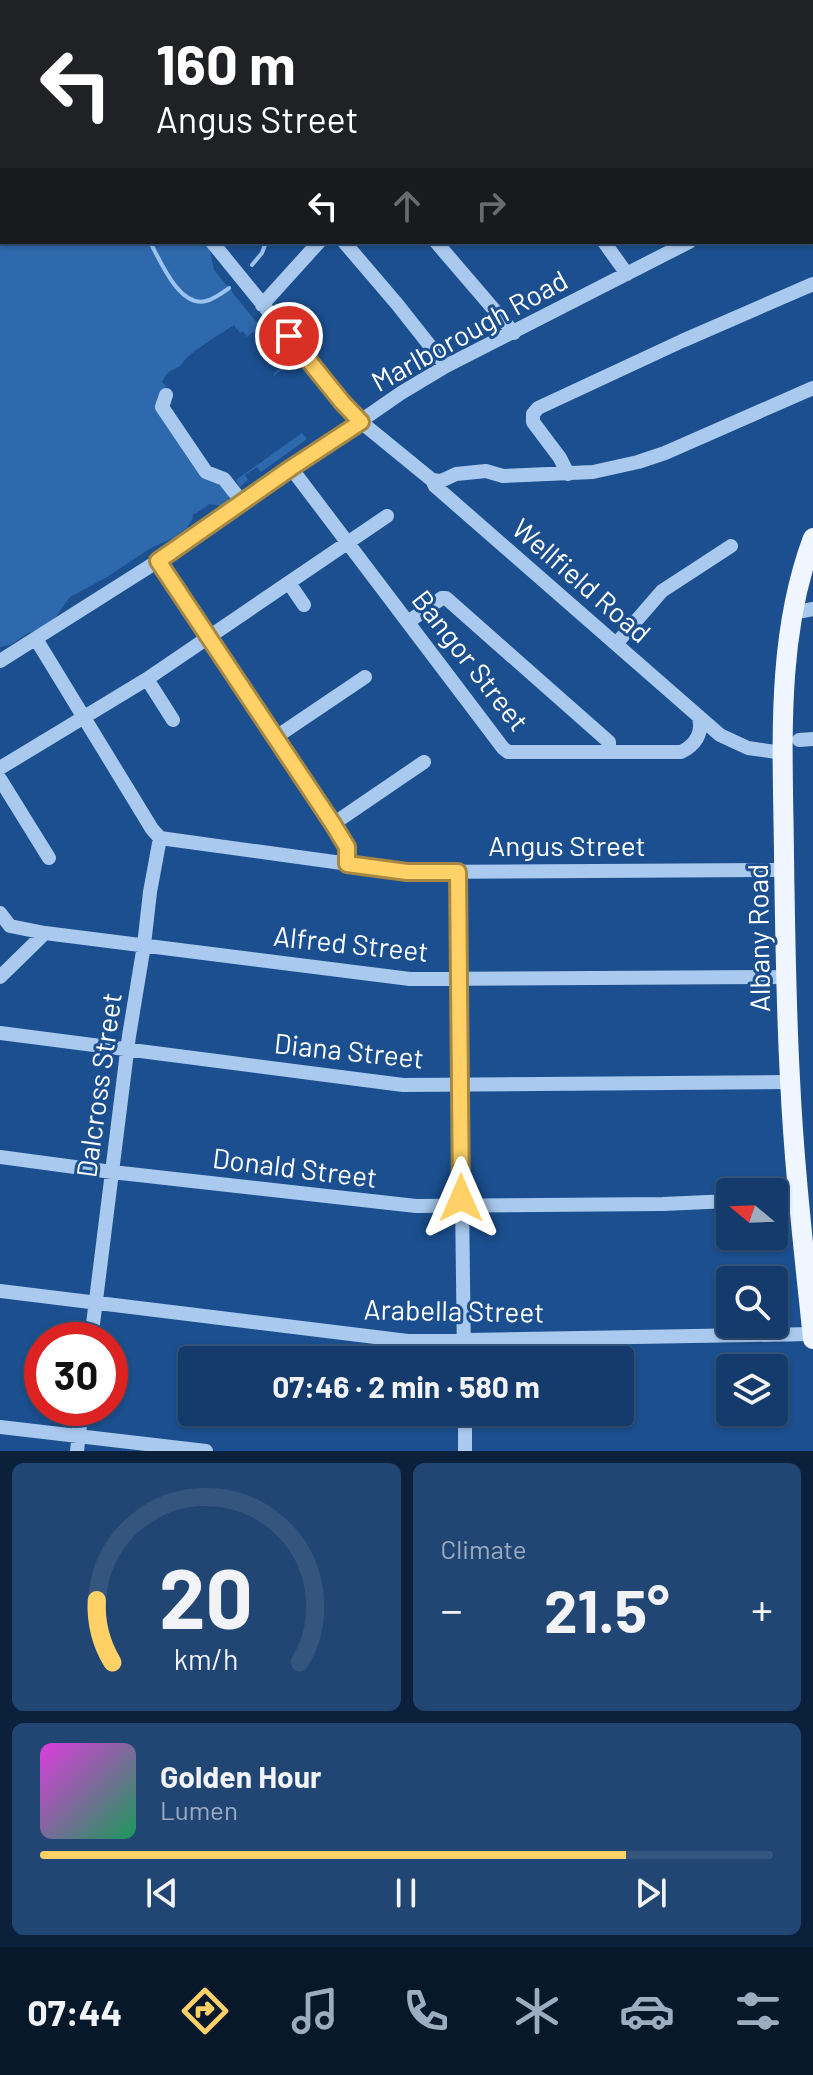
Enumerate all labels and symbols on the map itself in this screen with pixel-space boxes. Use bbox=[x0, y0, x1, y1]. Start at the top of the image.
street label: Marlborough Road bbox=[365, 262, 573, 398]
pin bbox=[255, 302, 323, 370]
street label: Wellfield Road bbox=[506, 511, 658, 649]
street label: Bangor Street bbox=[405, 583, 537, 737]
street label: Angus Street bbox=[488, 828, 646, 862]
street label: Albany Road bbox=[740, 864, 776, 1012]
street label: Alfred Street bbox=[272, 918, 430, 968]
street label: Dalcross Street bbox=[68, 990, 128, 1180]
street label: Diana Street bbox=[273, 1025, 425, 1075]
street label: Donald Street bbox=[211, 1140, 379, 1194]
position arrow bbox=[419, 1156, 503, 1240]
north arrow bbox=[716, 1178, 788, 1250]
street label: Arabella Street bbox=[363, 1291, 545, 1329]
speed limit sign: 30 bbox=[24, 1322, 128, 1426]

